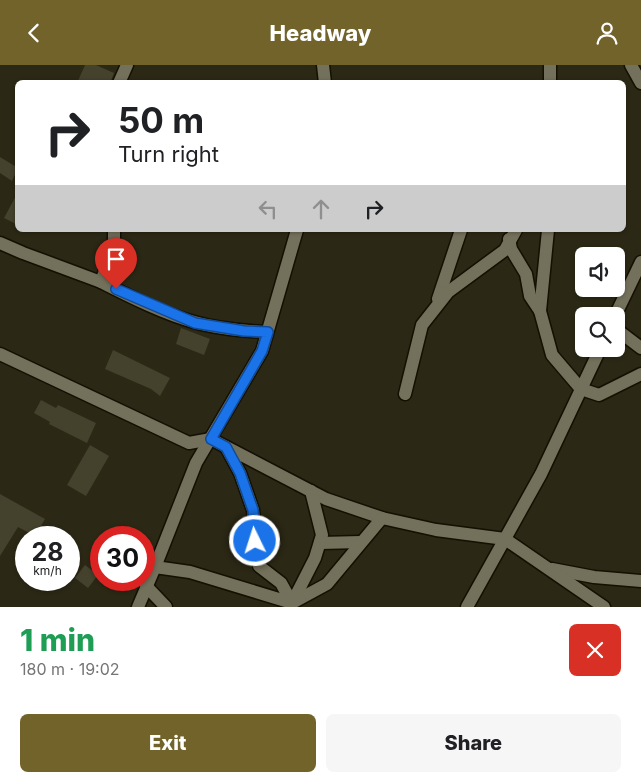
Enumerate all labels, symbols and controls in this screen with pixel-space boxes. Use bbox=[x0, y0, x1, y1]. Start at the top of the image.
icon: back bbox=[20, 19, 48, 47]
icon: person bbox=[593, 19, 621, 47]
text: Headway bbox=[270, 20, 371, 46]
text: 50 m bbox=[118, 99, 204, 141]
icon: right bbox=[35, 100, 100, 165]
text: Turn right bbox=[118, 141, 219, 167]
icon: left bbox=[254, 195, 282, 223]
icon: ahead bbox=[307, 195, 335, 223]
icon: right bbox=[360, 195, 388, 223]
pin bbox=[95, 238, 137, 289]
icon: arrive bbox=[102, 245, 130, 273]
map controls bbox=[575, 247, 625, 357]
button: sound bbox=[575, 247, 625, 297]
button: search bbox=[575, 307, 625, 357]
position arrow bbox=[228, 514, 280, 566]
speed limit sign: 30 bbox=[90, 526, 155, 591]
text: 28 bbox=[31, 537, 64, 567]
text: km/h bbox=[33, 563, 62, 578]
text: 1 min bbox=[20, 622, 95, 658]
button: close bbox=[569, 624, 621, 676]
text: 180 m · 19:02 bbox=[20, 659, 120, 679]
button: Exit bbox=[20, 714, 316, 772]
button: Share bbox=[326, 714, 621, 772]

